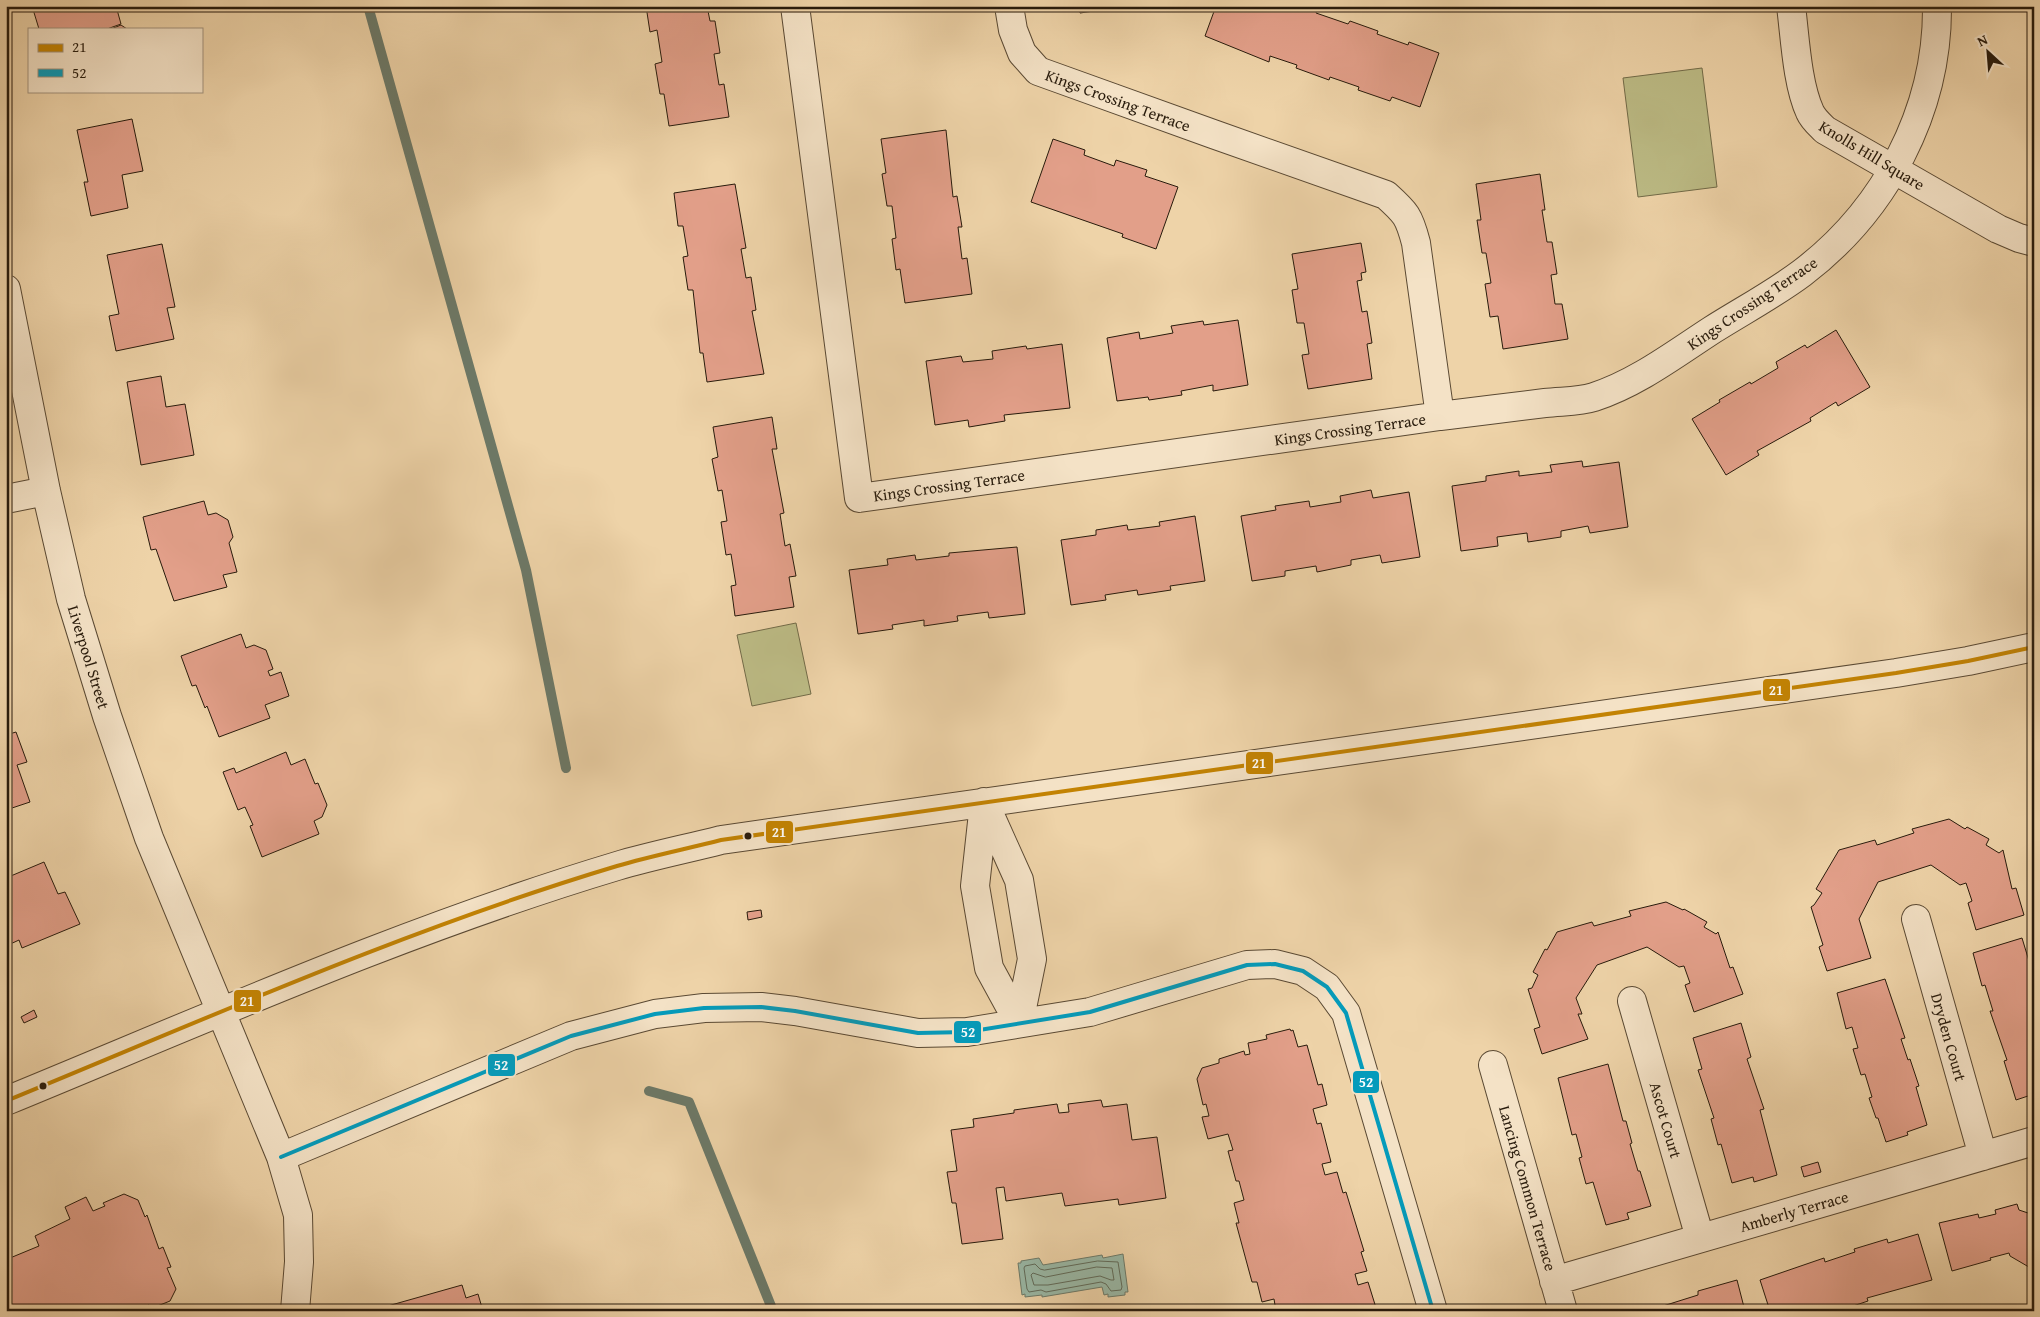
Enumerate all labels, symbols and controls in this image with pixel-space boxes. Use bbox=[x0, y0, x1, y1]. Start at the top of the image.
legend bbox=[28, 28, 202, 92]
north arrow bbox=[1962, 28, 2012, 78]
text: N bbox=[1974, 29, 1991, 51]
text: 21 bbox=[72, 36, 86, 57]
text: 52 bbox=[72, 62, 86, 83]
street label: Kings Crossing Terrace bbox=[1042, 63, 1194, 137]
street label: Knolls Hill Square bbox=[1815, 114, 1929, 196]
street label: Kings Crossing Terrace bbox=[1682, 250, 1822, 356]
street label: Kings Crossing Terrace bbox=[1273, 406, 1427, 452]
street label: Kings Crossing Terrace bbox=[872, 462, 1026, 508]
street label: Liverpool Street bbox=[62, 602, 116, 712]
line badge: 21 bbox=[1762, 678, 1791, 702]
text: 21 bbox=[1769, 680, 1783, 700]
line badge: 21 bbox=[1245, 751, 1274, 775]
text: 21 bbox=[1252, 753, 1266, 773]
line badge: 21 bbox=[765, 820, 794, 844]
text: 21 bbox=[772, 822, 786, 842]
unlabelled marker bbox=[743, 831, 753, 841]
line badge: 21 bbox=[233, 989, 262, 1013]
street label: Dryden Court bbox=[1925, 990, 1973, 1084]
text: 21 bbox=[240, 991, 254, 1011]
line badge: 52 bbox=[953, 1020, 982, 1044]
text: 52 bbox=[961, 1022, 975, 1042]
line badge: 52 bbox=[487, 1053, 516, 1077]
text: 52 bbox=[494, 1055, 508, 1075]
line badge: 52 bbox=[1352, 1070, 1380, 1094]
text: 52 bbox=[1359, 1072, 1373, 1092]
street label: Ascot Court bbox=[1644, 1079, 1688, 1161]
unlabelled marker bbox=[38, 1081, 48, 1091]
street label: Lancing Common Terrace bbox=[1493, 1102, 1563, 1274]
street label: Amberly Terrace bbox=[1737, 1184, 1851, 1238]

